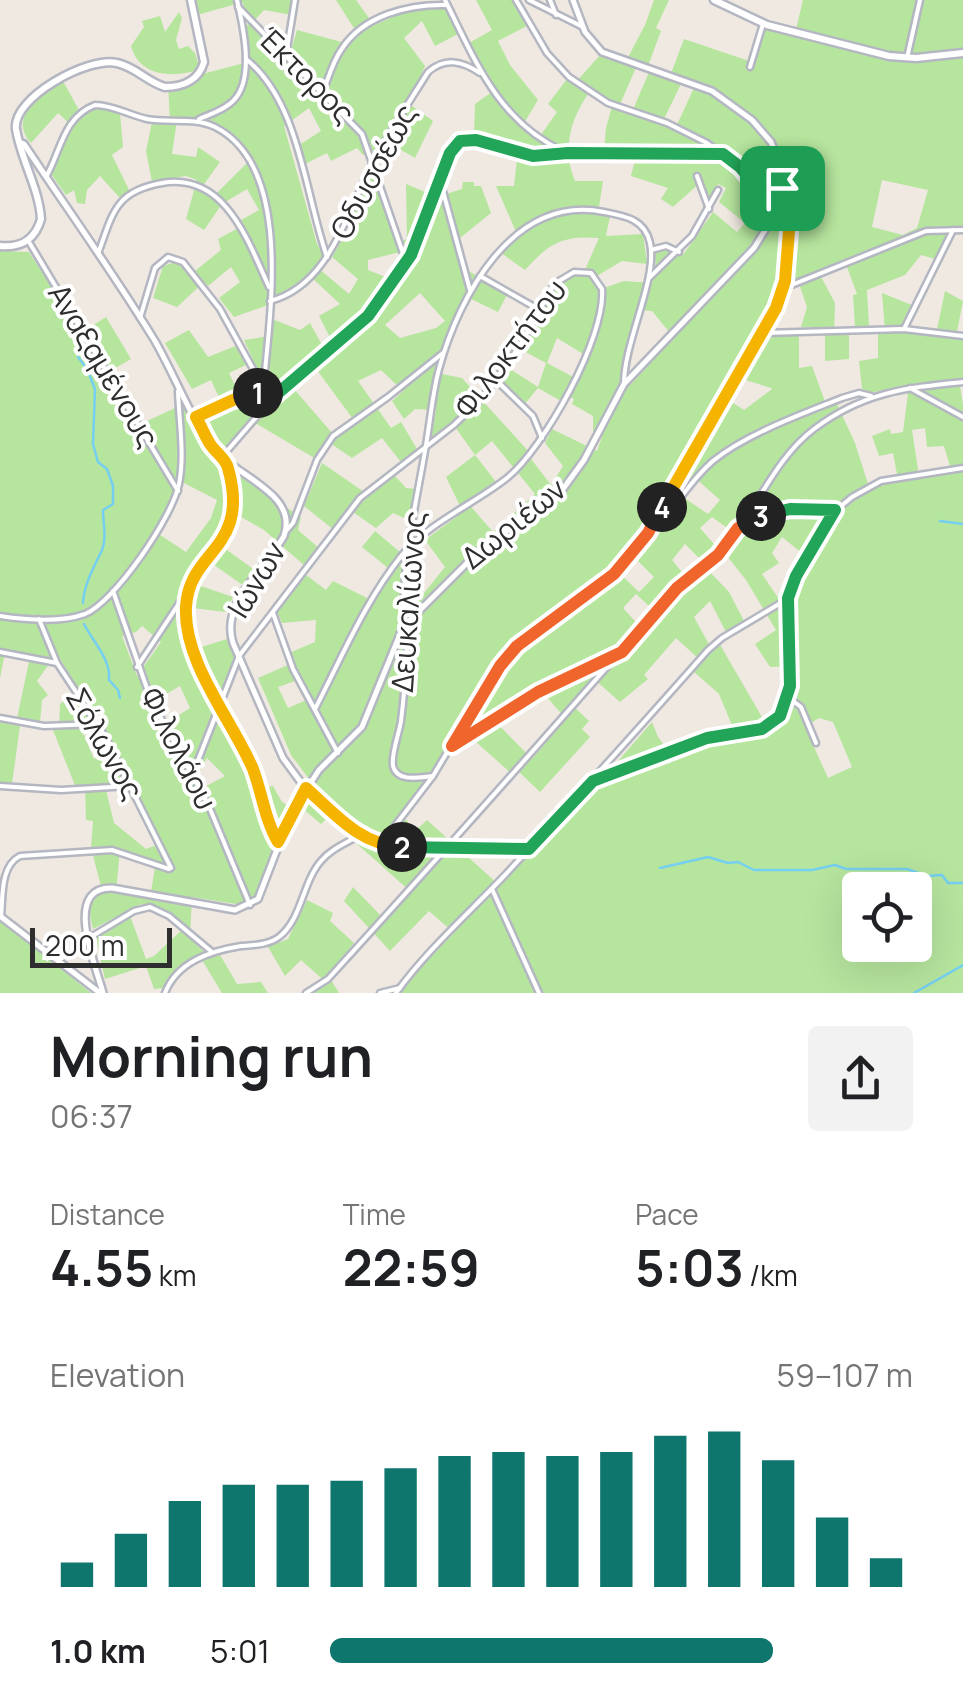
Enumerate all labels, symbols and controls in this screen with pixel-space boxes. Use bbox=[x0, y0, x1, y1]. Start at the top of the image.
street label: Έκτορος bbox=[250, 18, 364, 132]
street label: Οδυσσέως bbox=[320, 97, 425, 246]
pin bbox=[740, 146, 825, 231]
icon: arrive bbox=[755, 161, 810, 216]
street label: Φιλοκτήτου bbox=[444, 271, 575, 426]
street label: Αναξαμένους bbox=[39, 276, 169, 455]
pin: 1 bbox=[233, 368, 283, 418]
text: 1 bbox=[252, 374, 264, 412]
street label: Δωριέων bbox=[452, 468, 574, 578]
pin: 4 bbox=[637, 482, 687, 532]
text: 4 bbox=[653, 488, 671, 526]
pin: 3 bbox=[736, 491, 786, 541]
text: 3 bbox=[753, 497, 769, 535]
street label: Δευκαλίωνος bbox=[381, 510, 434, 694]
street label: Ιώνων bbox=[217, 533, 294, 625]
street label: Σόλωνος bbox=[57, 680, 154, 807]
street label: Φιλολάου bbox=[131, 680, 228, 816]
pin: 2 bbox=[377, 822, 427, 872]
text: 2 bbox=[394, 828, 410, 866]
map controls bbox=[842, 872, 932, 962]
button: locate bbox=[842, 872, 932, 962]
scale bar bbox=[30, 923, 172, 968]
text: 200 m bbox=[45, 926, 124, 964]
text: Morning run bbox=[50, 1018, 373, 1094]
button: share bbox=[808, 1026, 913, 1131]
text: 06:37 bbox=[50, 1094, 133, 1138]
text: Distance bbox=[50, 1195, 165, 1233]
text: Time bbox=[343, 1195, 406, 1233]
text: Pace bbox=[635, 1195, 699, 1233]
text: 4.55 bbox=[50, 1233, 153, 1301]
text: 22:59 bbox=[343, 1233, 480, 1301]
text: 5:03 bbox=[635, 1233, 744, 1301]
text: km bbox=[153, 1256, 196, 1294]
text: /km bbox=[744, 1256, 798, 1294]
text: Elevation bbox=[50, 1353, 185, 1397]
text: 59–107 m bbox=[776, 1353, 913, 1397]
text: 1.0 km bbox=[50, 1629, 146, 1673]
text: 5:01 bbox=[210, 1629, 270, 1673]

